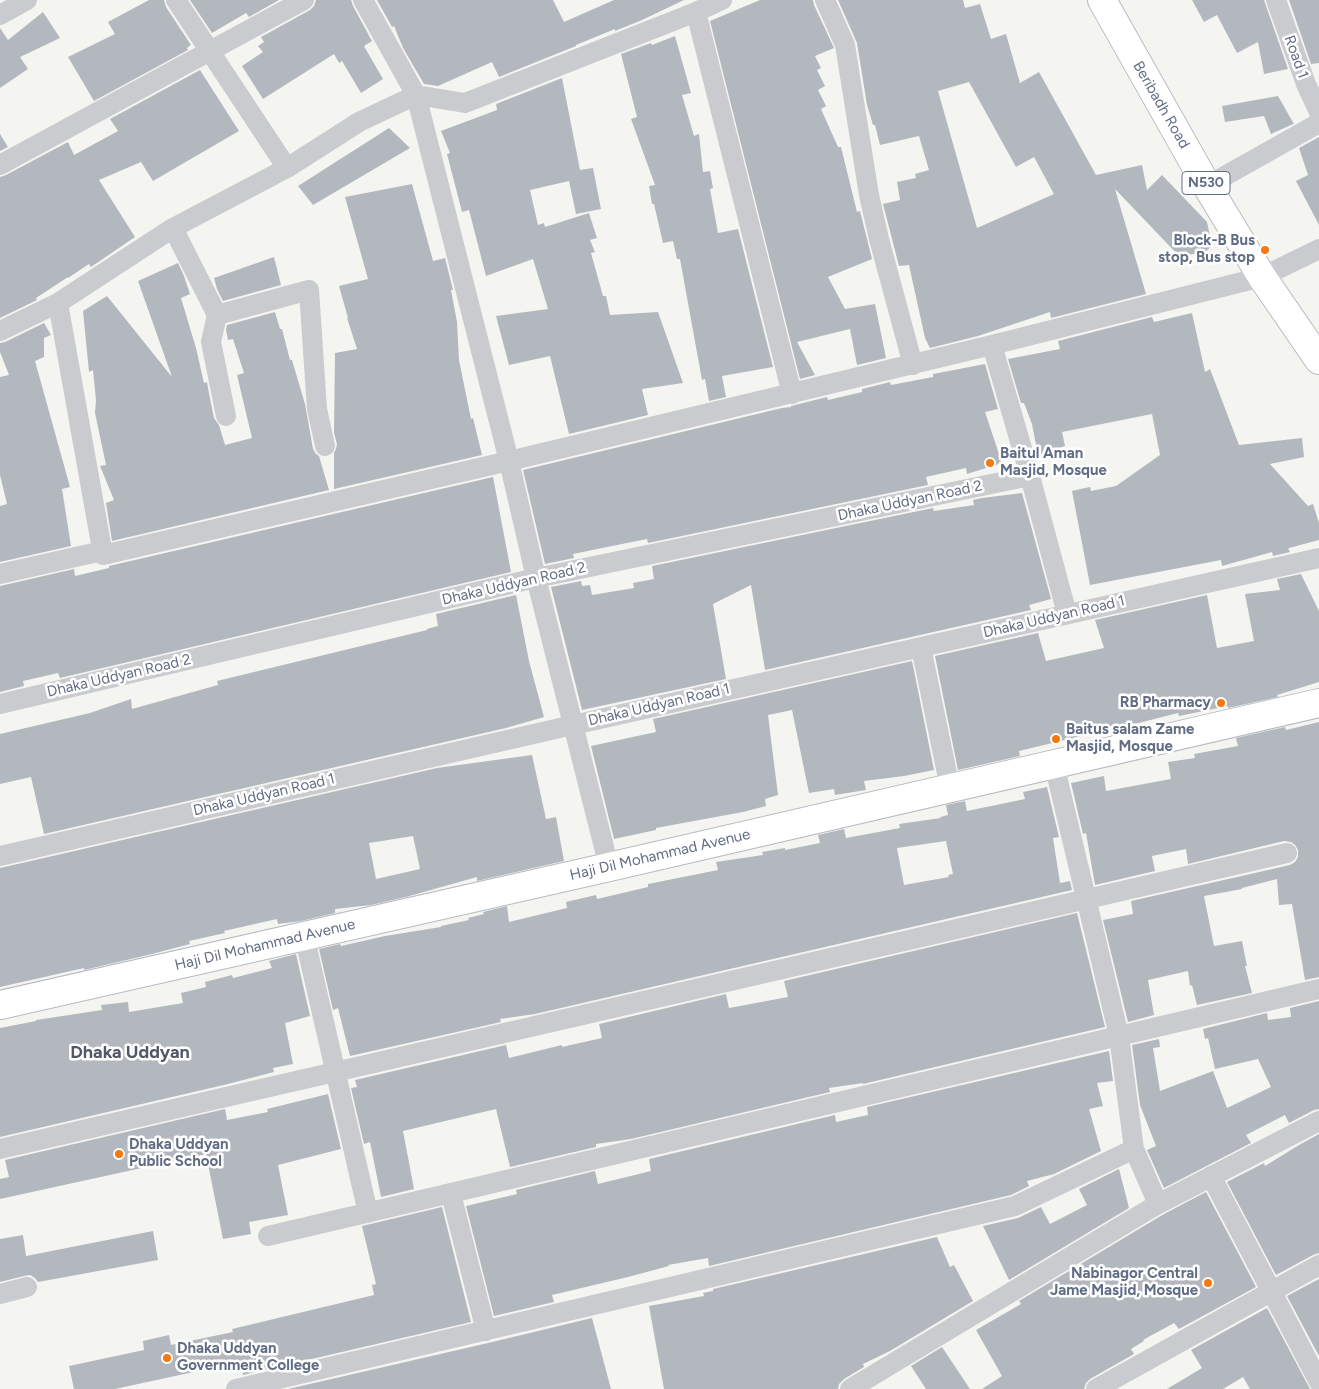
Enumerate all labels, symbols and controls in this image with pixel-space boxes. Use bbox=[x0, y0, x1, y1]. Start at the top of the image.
street label: Road 1 bbox=[1280, 33, 1312, 81]
street label: Beribadh Road bbox=[1129, 58, 1193, 152]
road number: N530 bbox=[1182, 172, 1230, 194]
place label: Block-B Bus stop, Bus stop bbox=[1158, 232, 1255, 267]
marker: Block-B Bus stop, Bus stop bbox=[1259, 244, 1271, 256]
place label: Baitul Aman Masjid, Mosque bbox=[1000, 445, 1107, 480]
marker: Baitul Aman Masjid, Mosque bbox=[984, 457, 996, 469]
street label: Dhaka Uddyan Road 2 bbox=[836, 477, 984, 525]
street label: Dhaka Uddyan Road 2 bbox=[440, 559, 588, 609]
street label: Dhaka Uddyan Road 1 bbox=[981, 592, 1127, 642]
street label: Dhaka Uddyan Road 2 bbox=[45, 651, 193, 701]
street label: Dhaka Uddyan Road 1 bbox=[586, 680, 732, 730]
place label: RB Pharmacy bbox=[1120, 694, 1211, 712]
marker: RB Pharmacy bbox=[1215, 697, 1227, 709]
place label: Baitus salam Zame Masjid, Mosque bbox=[1066, 721, 1194, 756]
marker: Baitus salam Zame Masjid, Mosque bbox=[1050, 733, 1062, 745]
street label: Dhaka Uddyan Road 1 bbox=[191, 770, 337, 820]
street label: Haji Dil Mohammad Avenue bbox=[568, 825, 752, 885]
street label: Haji Dil Mohammad Avenue bbox=[173, 915, 357, 975]
district label: Dhaka Uddyan bbox=[70, 1042, 190, 1064]
place label: Dhaka Uddyan Public School bbox=[129, 1136, 229, 1171]
marker: Dhaka Uddyan Public School bbox=[113, 1148, 125, 1160]
place label: Nabinagor Central Jame Masjid, Mosque bbox=[1050, 1265, 1198, 1300]
marker: Nabinagor Central Jame Masjid, Mosque bbox=[1202, 1277, 1214, 1289]
place label: Dhaka Uddyan Government College bbox=[177, 1340, 319, 1375]
marker: Dhaka Uddyan Government College bbox=[161, 1352, 173, 1364]

